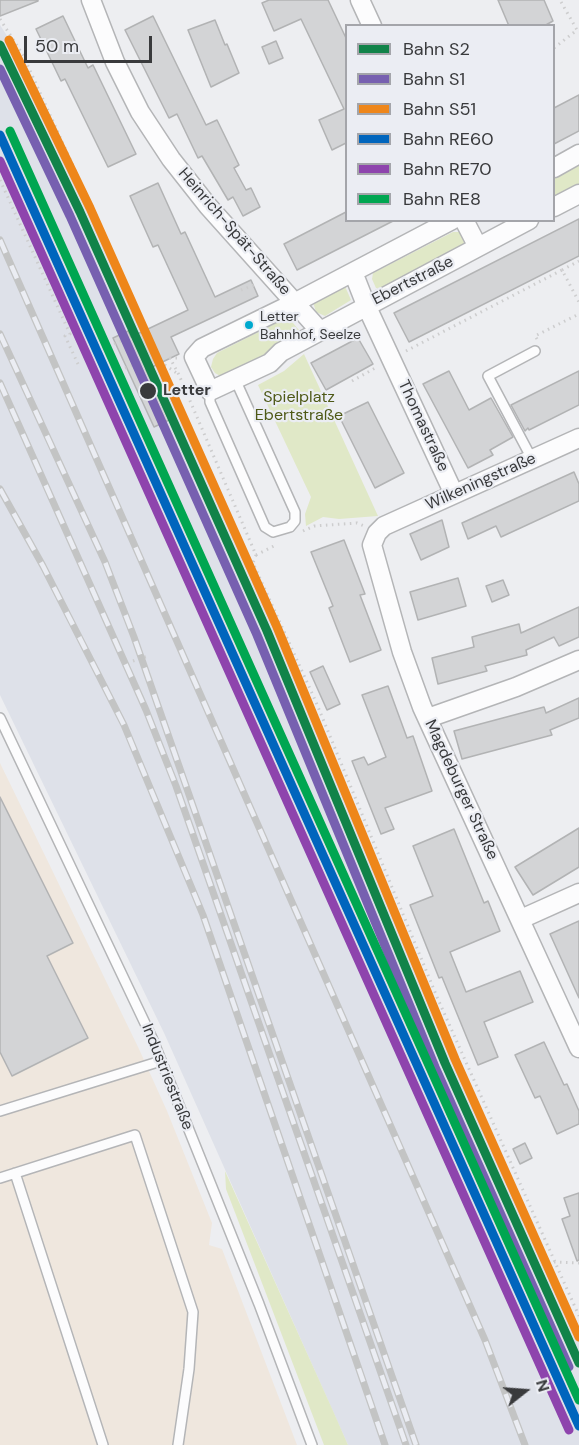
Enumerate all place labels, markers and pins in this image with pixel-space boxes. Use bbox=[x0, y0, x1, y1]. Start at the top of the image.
place label: Letter Bahnhof, Seelze bbox=[260, 309, 361, 342]
marker: Letter Bahnhof, Seelze bbox=[243, 319, 255, 331]
marker: Letter bbox=[138, 381, 158, 401]
place label: Letter bbox=[163, 381, 211, 401]

